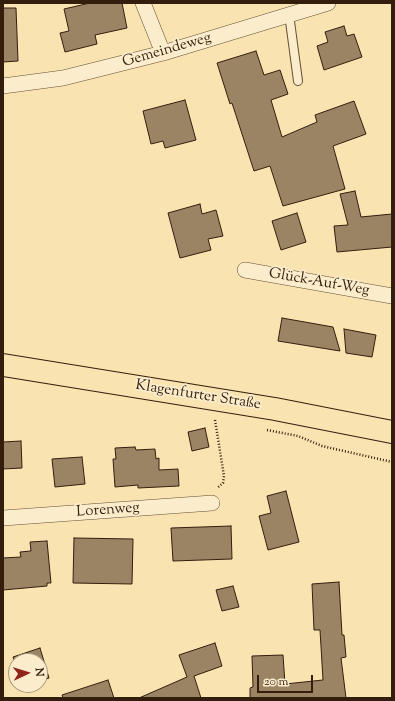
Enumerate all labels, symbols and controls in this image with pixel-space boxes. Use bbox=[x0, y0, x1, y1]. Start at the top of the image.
street label: Gemeindeweg bbox=[120, 30, 214, 72]
street label: Glück-Auf-Weg bbox=[267, 265, 371, 301]
street label: Klagenfurter Straße bbox=[134, 377, 262, 415]
street label: Lorenweg bbox=[76, 500, 140, 522]
north arrow bbox=[8, 653, 48, 693]
text: N bbox=[31, 667, 47, 677]
scale bar bbox=[259, 667, 315, 693]
text: 20 m bbox=[264, 673, 288, 691]

